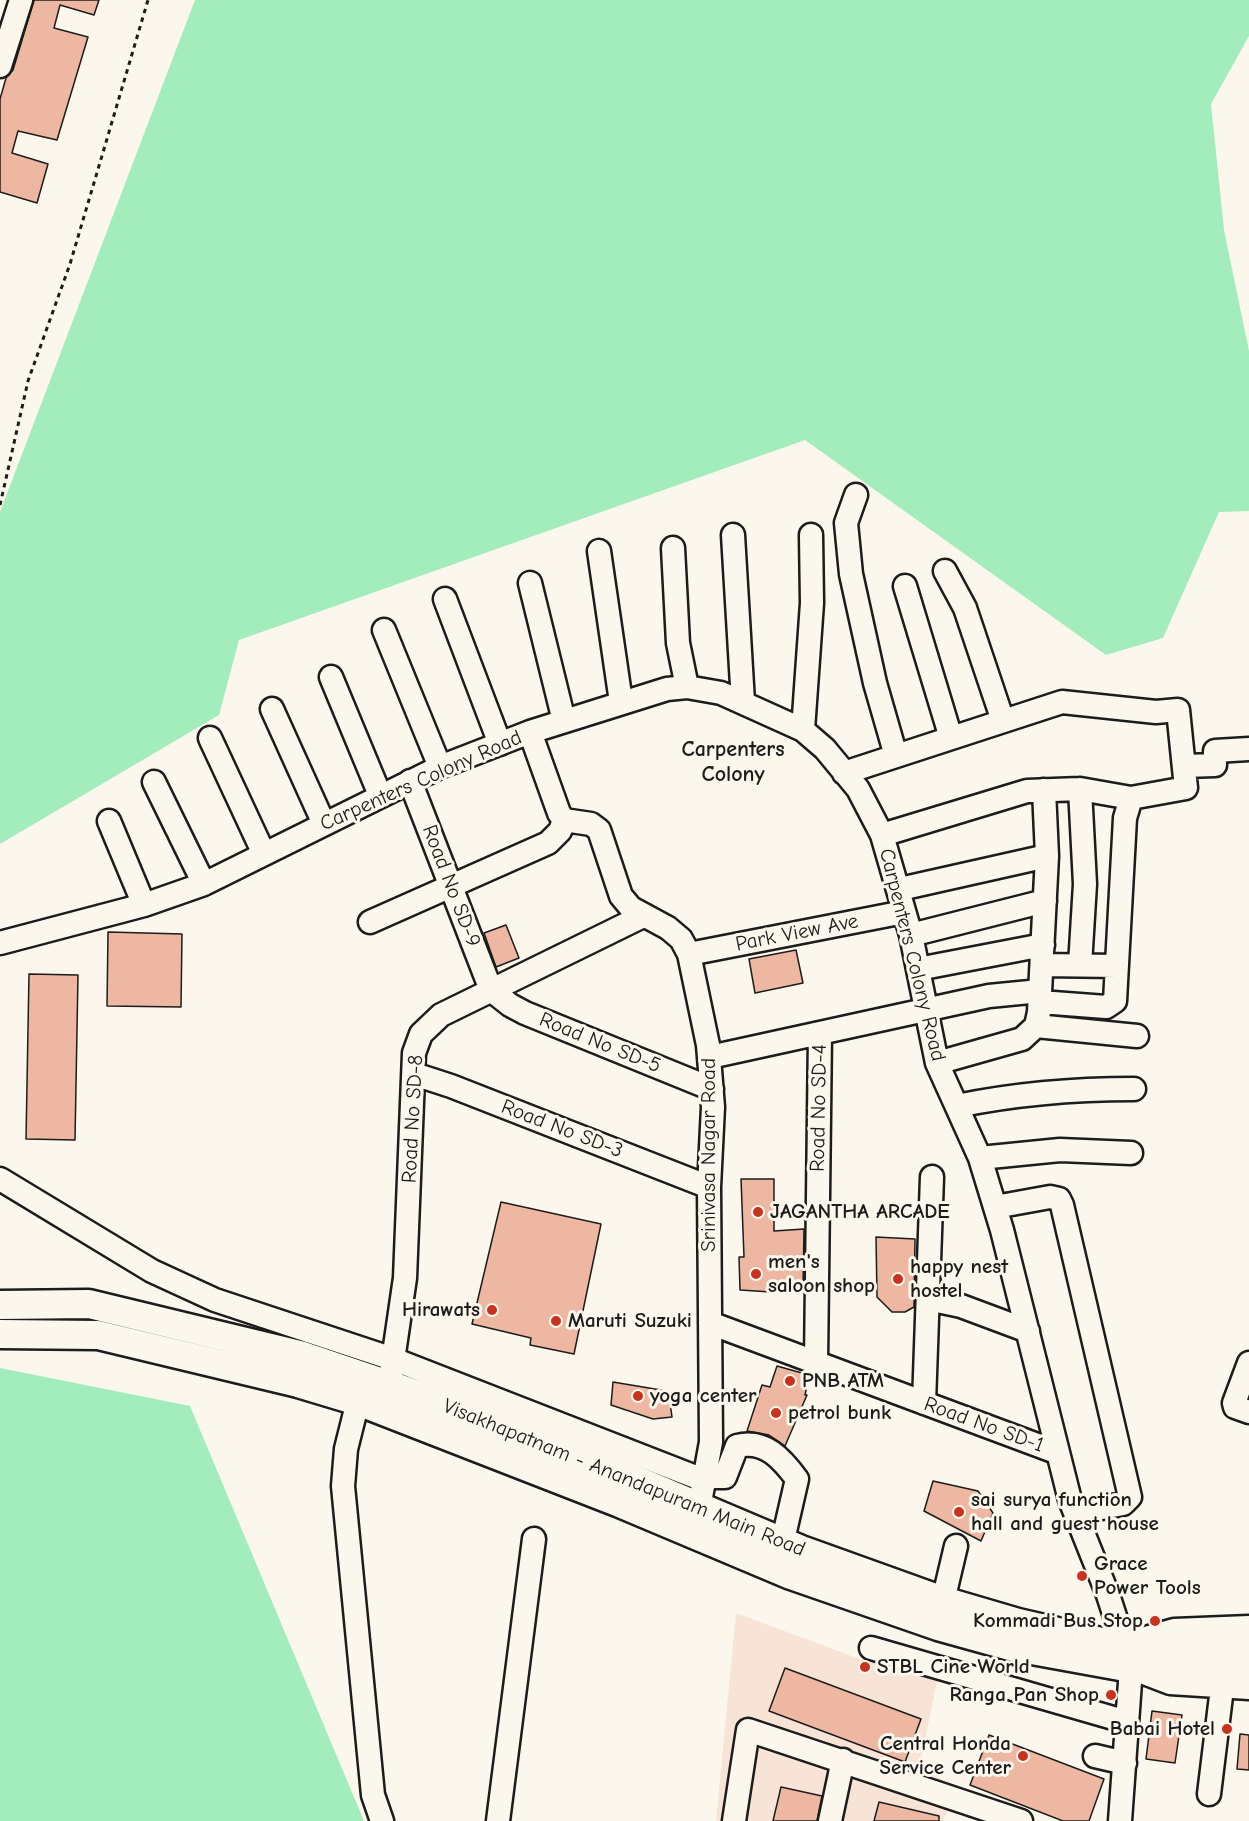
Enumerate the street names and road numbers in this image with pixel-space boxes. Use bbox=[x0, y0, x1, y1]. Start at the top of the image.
street label: Carpenters Colony Road bbox=[316, 725, 526, 837]
street label: Road No SD-9 bbox=[416, 821, 486, 951]
street label: Carpenters Colony Road bbox=[873, 846, 951, 1064]
street label: Park View Ave bbox=[734, 909, 860, 957]
street label: Road No SD-5 bbox=[536, 1007, 664, 1079]
street label: Road No SD-4 bbox=[805, 1044, 833, 1172]
street label: Road No SD-8 bbox=[397, 1054, 429, 1184]
street label: Srinivasa Nagar Road bbox=[696, 1058, 722, 1252]
street label: Road No SD-3 bbox=[498, 1094, 626, 1164]
street label: Road No SD-1 bbox=[921, 1392, 1047, 1458]
street label: Visakhapatnam - Anandapuram Main Road bbox=[439, 1394, 809, 1562]

